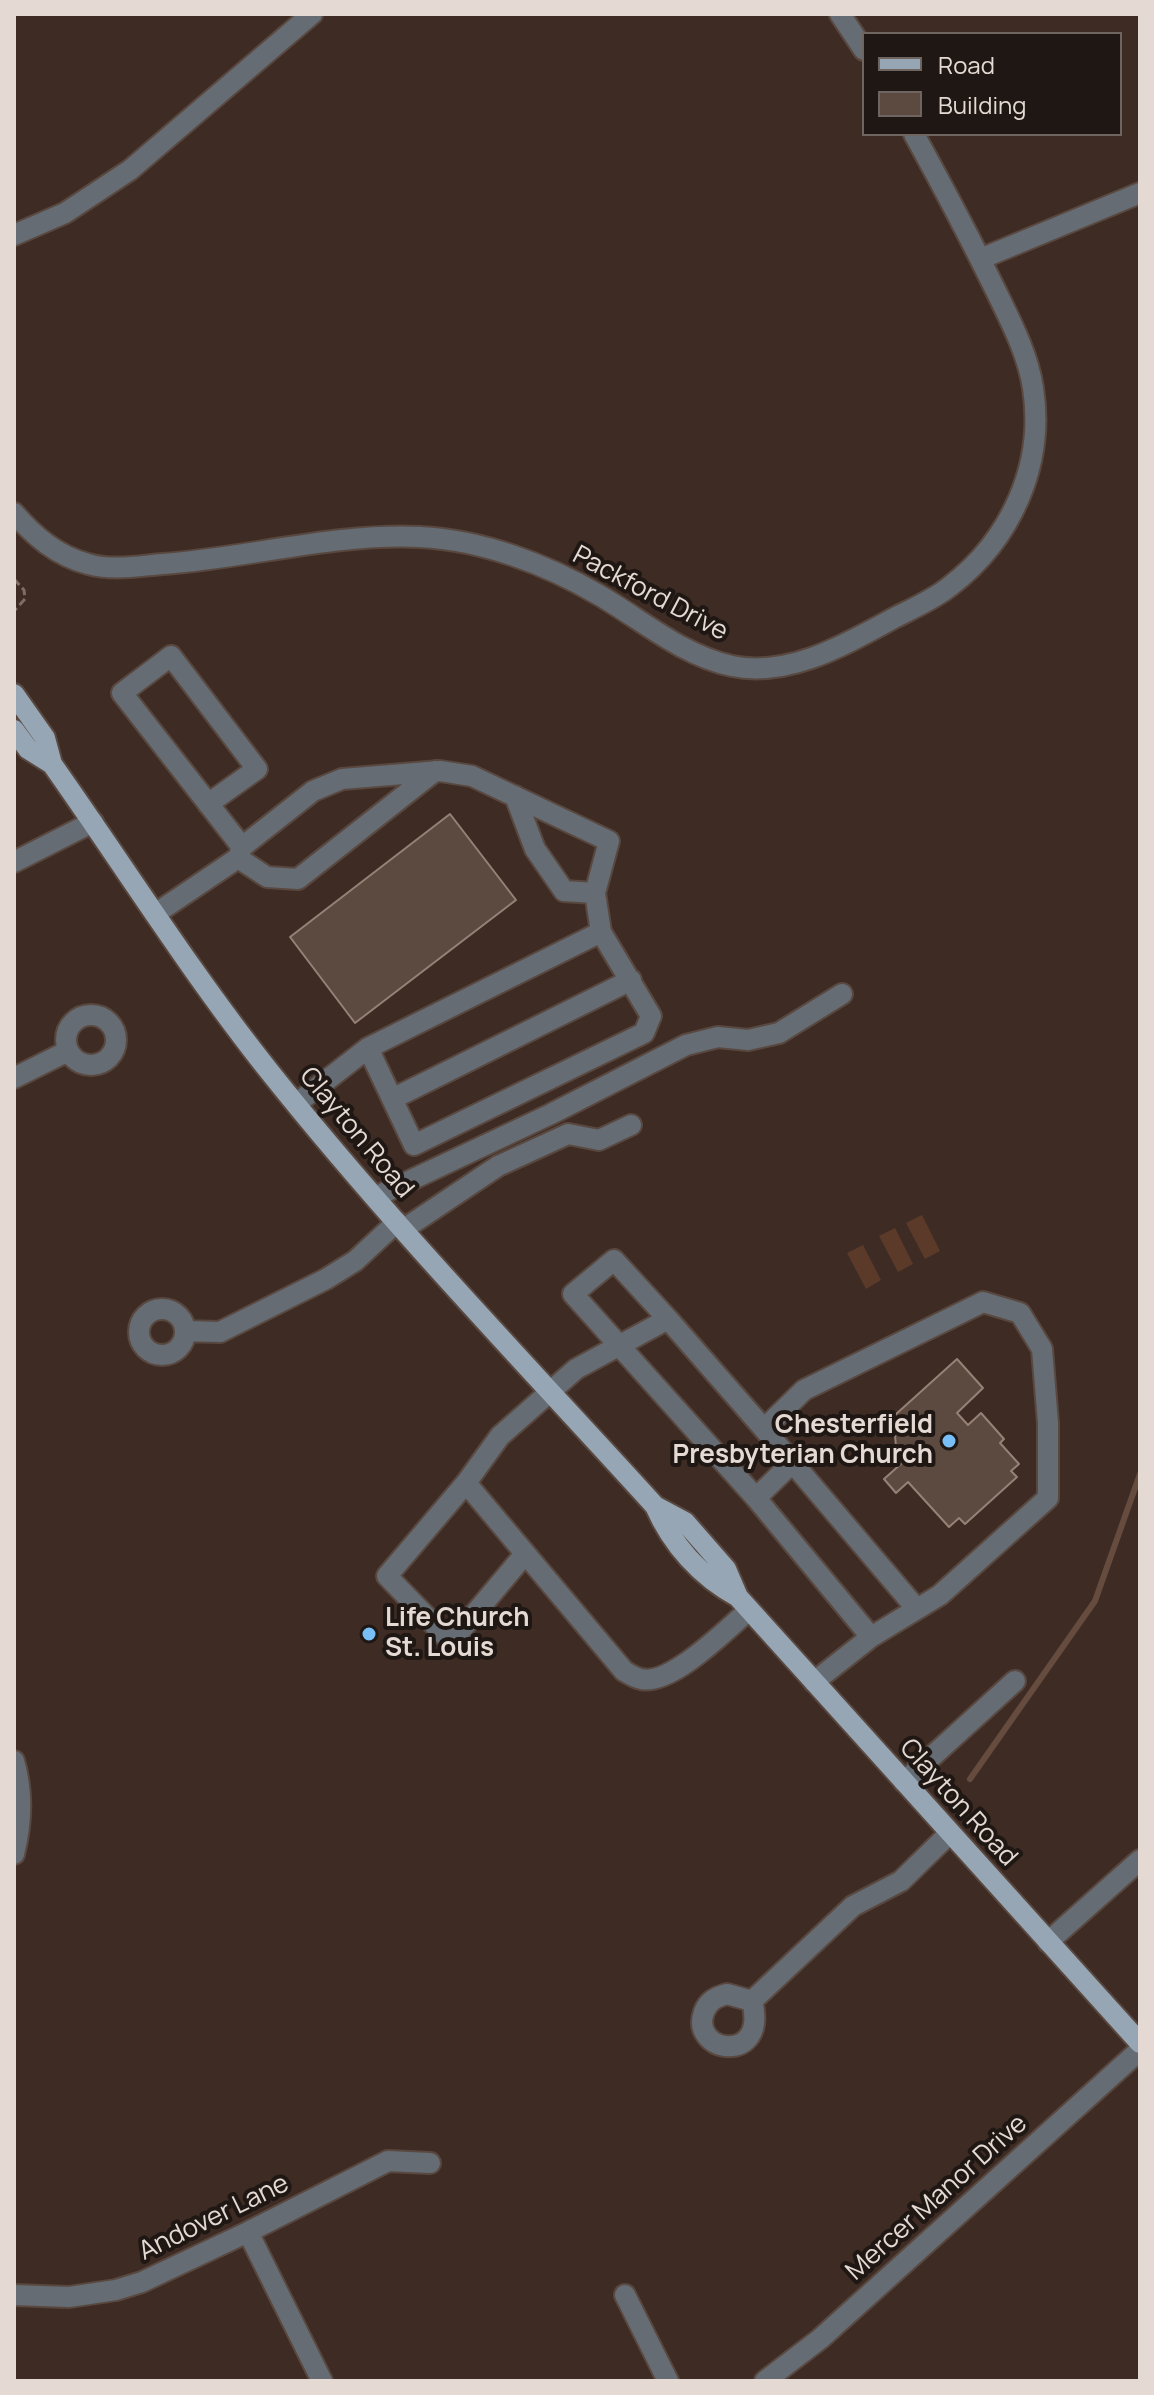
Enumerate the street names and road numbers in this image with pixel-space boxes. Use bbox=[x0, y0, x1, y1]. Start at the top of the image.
street label: Packford Drive bbox=[567, 540, 733, 648]
street label: Clayton Road bbox=[292, 1061, 420, 1205]
street label: Clayton Road bbox=[893, 1733, 1023, 1873]
street label: Mercer Manor Drive bbox=[840, 2109, 1034, 2287]
street label: Andover Lane bbox=[134, 2168, 294, 2268]

